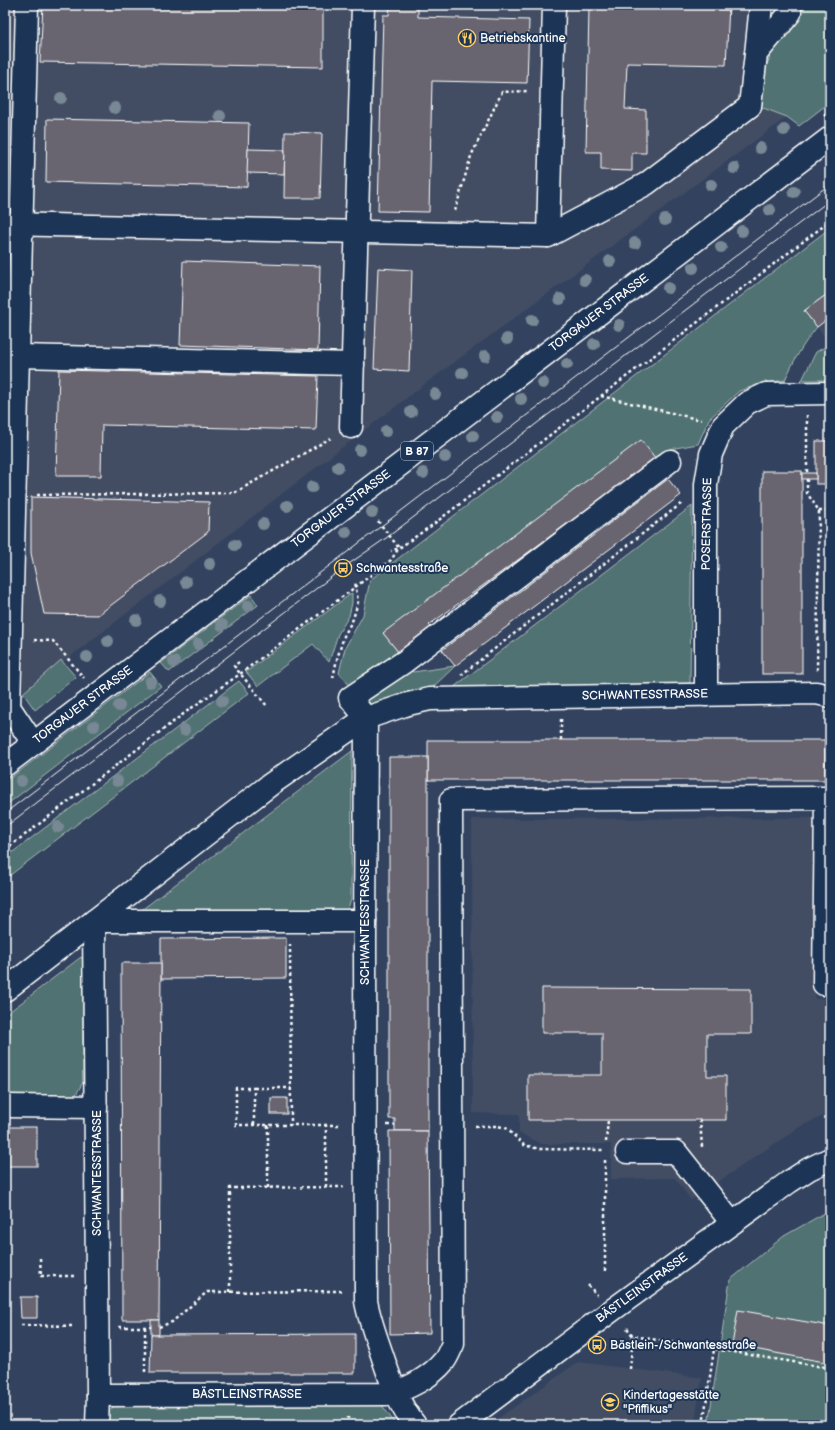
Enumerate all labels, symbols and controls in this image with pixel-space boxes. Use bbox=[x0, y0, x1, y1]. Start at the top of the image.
restaurant icon: Betriebskantine bbox=[457, 28, 477, 48]
place label: Betriebskantine bbox=[480, 31, 566, 46]
street label: TORGAUER STRASSE bbox=[546, 271, 652, 355]
road number: B 87 bbox=[401, 442, 433, 460]
street label: TORGAUER STRASSE bbox=[288, 467, 394, 551]
street label: POSERSTRASSE bbox=[699, 477, 715, 571]
bus stop icon: Schwantesstraße bbox=[333, 558, 353, 578]
place label: Schwantesstraße bbox=[356, 561, 448, 576]
street label: TORGAUER STRASSE bbox=[30, 663, 136, 747]
street label: SCHWANTESSTRASSE bbox=[582, 686, 708, 704]
street label: SCHWANTESSTRASSE bbox=[358, 859, 373, 985]
street label: SCHWANTESSTRASSE bbox=[90, 1110, 105, 1236]
street label: BÄSTLEINSTRASSE bbox=[593, 1249, 691, 1326]
bus stop icon: Bästlein-/Schwantesstraße bbox=[587, 1335, 607, 1355]
place label: Bästlein-/Schwantesstraße bbox=[610, 1338, 756, 1353]
street label: BÄSTLEINSTRASSE bbox=[192, 1386, 302, 1402]
place label: Kindertagesstätte "Pfiffikus" bbox=[623, 1388, 719, 1417]
school or university icon: Kindertagesstätte "Pfiffikus" bbox=[600, 1392, 620, 1412]

